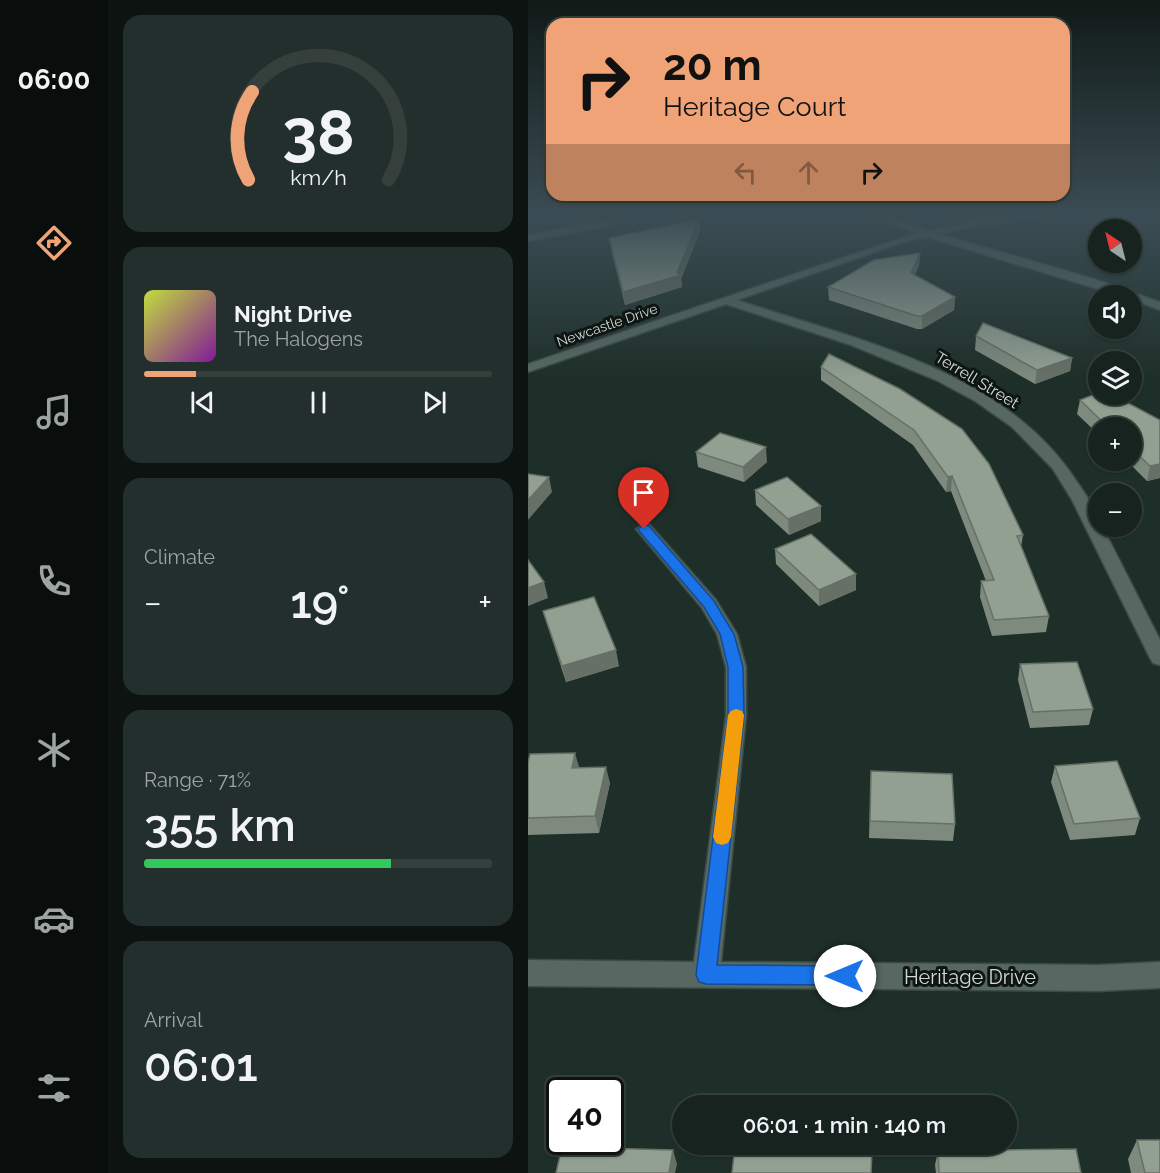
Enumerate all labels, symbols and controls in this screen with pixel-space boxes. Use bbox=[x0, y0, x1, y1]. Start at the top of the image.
text: 20 m bbox=[663, 41, 762, 90]
icon: right bbox=[564, 42, 642, 120]
text: 06:00 bbox=[18, 64, 90, 95]
text: Heritage Court bbox=[663, 91, 846, 122]
text: 38 bbox=[282, 95, 354, 169]
icon: left bbox=[729, 156, 762, 189]
icon: ahead bbox=[792, 156, 825, 189]
icon: right bbox=[855, 156, 888, 189]
text: km/h bbox=[290, 166, 346, 191]
north arrow bbox=[1088, 219, 1142, 273]
map controls bbox=[1088, 219, 1142, 537]
icon: directions bbox=[33, 222, 75, 264]
button: sound bbox=[1088, 285, 1142, 339]
street label: Newcastle Drive bbox=[554, 300, 660, 350]
text: Night Drive bbox=[234, 301, 352, 327]
text: The Halogens bbox=[234, 327, 363, 351]
street label: Terrell Street bbox=[932, 348, 1023, 413]
button: layers bbox=[1088, 351, 1142, 405]
icon: previous bbox=[186, 386, 219, 419]
icon: pause bbox=[302, 386, 335, 419]
icon: next bbox=[418, 386, 451, 419]
icon: music bbox=[33, 391, 75, 433]
button: + bbox=[1088, 417, 1142, 471]
pin bbox=[618, 467, 669, 529]
icon: arrive bbox=[627, 476, 660, 509]
button: − bbox=[1088, 483, 1142, 537]
text: Climate bbox=[144, 545, 215, 569]
icon: phone bbox=[33, 560, 75, 602]
text: 19° bbox=[291, 576, 349, 629]
text: − bbox=[144, 583, 162, 622]
text: + bbox=[478, 583, 492, 622]
icon: climate bbox=[33, 729, 75, 771]
text: Range · 71% bbox=[144, 768, 251, 792]
text: 355 km bbox=[144, 799, 296, 852]
icon: car bbox=[33, 898, 75, 940]
position arrow bbox=[813, 944, 877, 1008]
street label: Heritage Drive bbox=[904, 965, 1036, 989]
text: Arrival bbox=[144, 1008, 203, 1032]
text: 06:01 bbox=[144, 1039, 258, 1092]
icon: filters bbox=[33, 1067, 75, 1109]
speed limit sign: 40 bbox=[546, 1077, 624, 1155]
text: 06:01 · 1 min · 140 m bbox=[743, 1112, 946, 1138]

